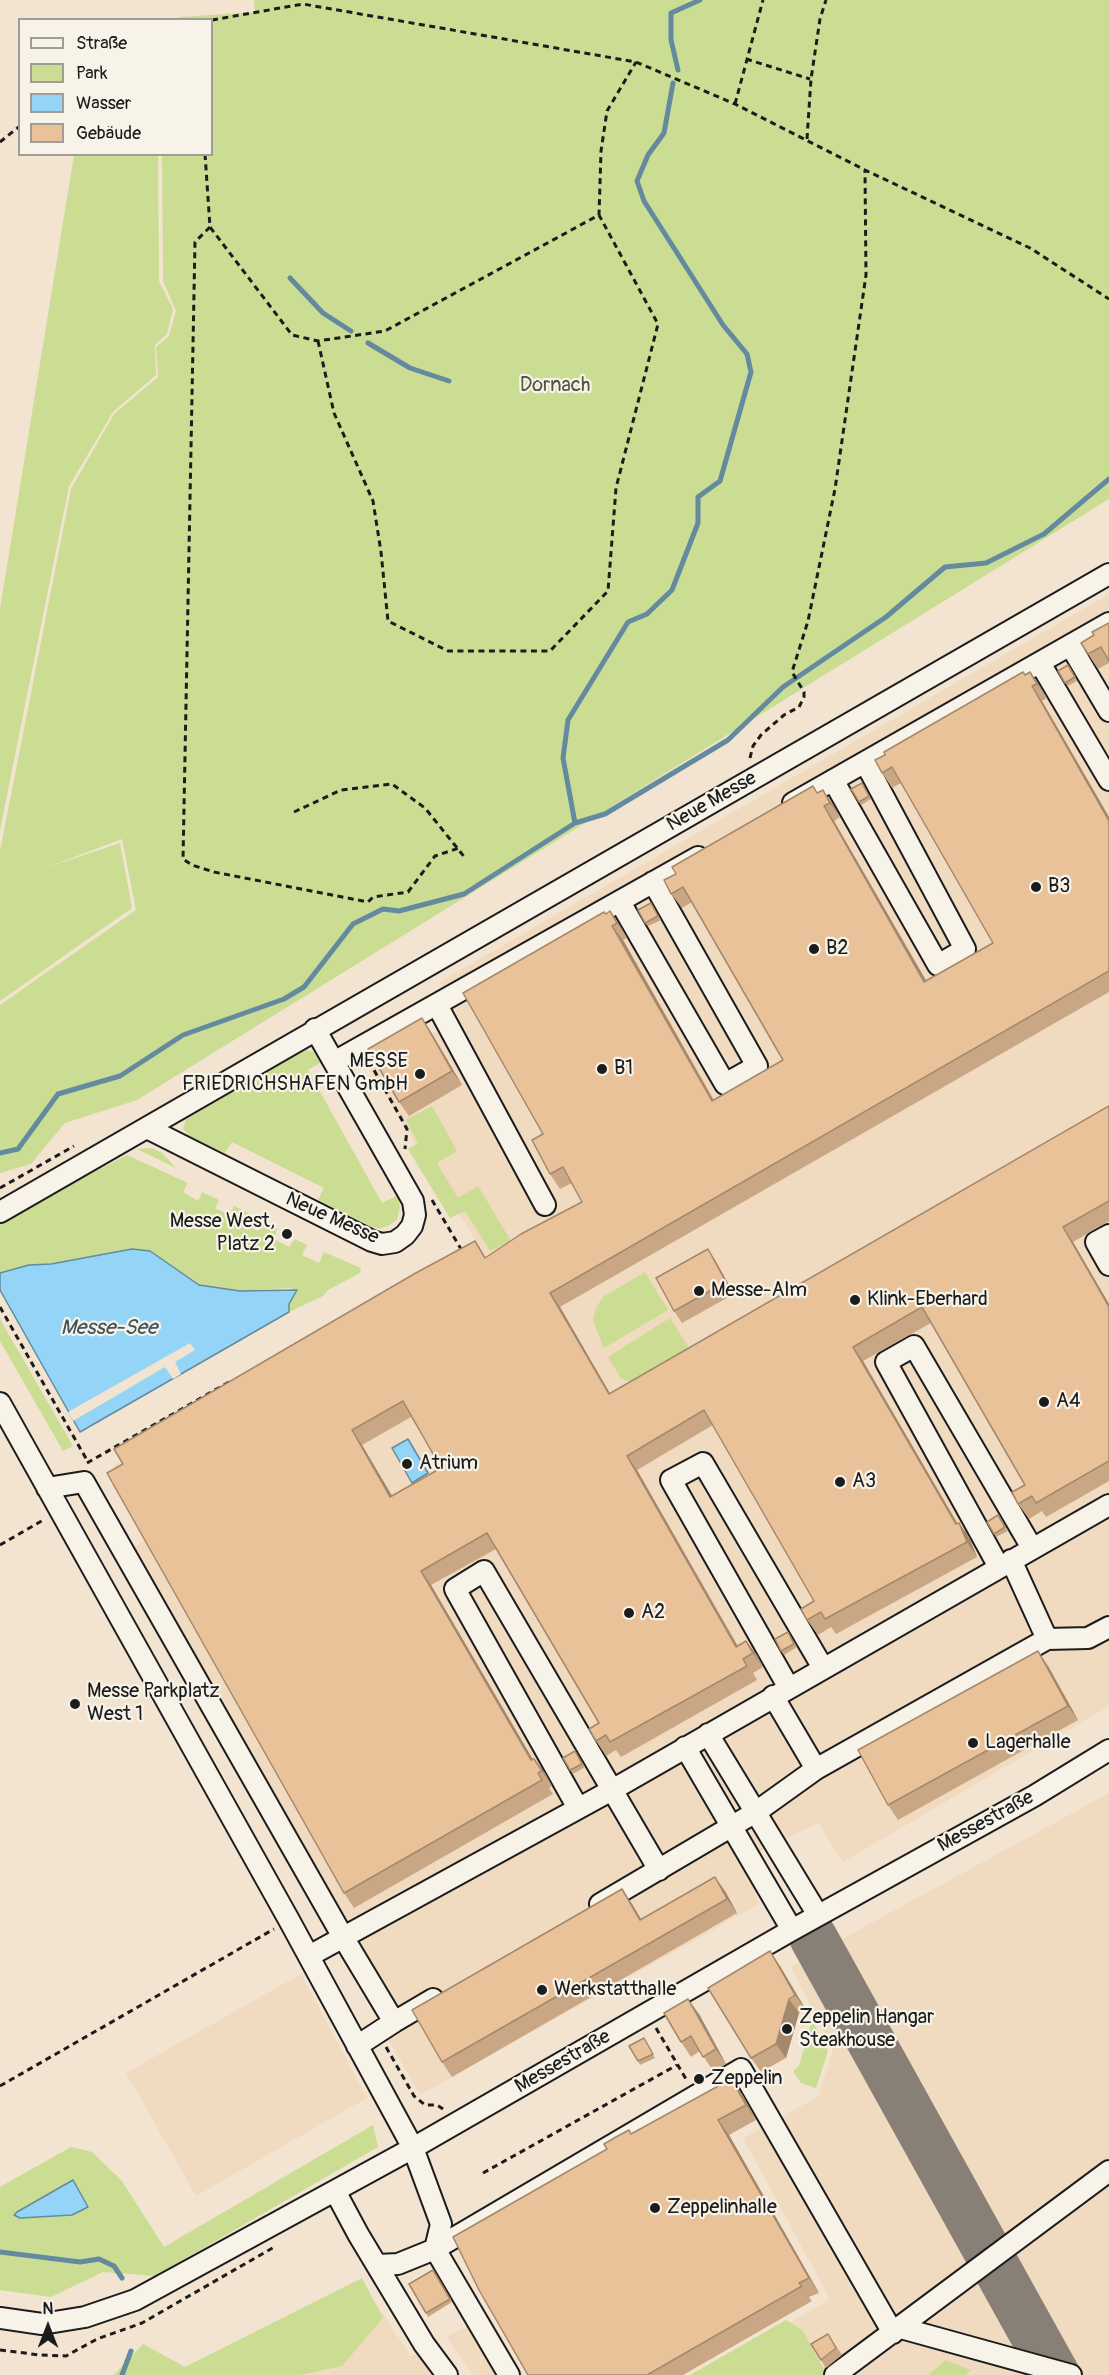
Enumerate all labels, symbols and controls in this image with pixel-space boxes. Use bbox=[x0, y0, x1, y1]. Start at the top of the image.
legend bbox=[18, 18, 213, 156]
text: Straße bbox=[76, 32, 127, 55]
text: Park bbox=[76, 62, 108, 85]
text: Wasser bbox=[76, 92, 131, 115]
text: Gebäude bbox=[76, 122, 141, 145]
park label: Dornach bbox=[520, 374, 590, 398]
street label: Neue Messe bbox=[663, 767, 761, 837]
place label: B3 bbox=[1048, 875, 1070, 899]
marker: B3 bbox=[1029, 880, 1043, 894]
place label: B2 bbox=[826, 937, 848, 961]
marker: B2 bbox=[807, 942, 821, 956]
place label: MESSE FRIEDRICHSHAFEN GmbH bbox=[182, 1050, 408, 1097]
place label: B1 bbox=[614, 1057, 633, 1081]
marker: B1 bbox=[595, 1062, 609, 1076]
marker: MESSE FRIEDRICHSHAFEN GmbH bbox=[413, 1067, 427, 1081]
street label: Neue Messe bbox=[282, 1188, 382, 1250]
place label: Messe West, Platz 2 bbox=[170, 1210, 275, 1257]
marker: Messe West, Platz 2 bbox=[280, 1227, 294, 1241]
place label: Messe-Alm bbox=[711, 1279, 807, 1303]
marker: Messe-Alm bbox=[692, 1284, 706, 1298]
place label: Klink-Eberhard bbox=[867, 1288, 988, 1312]
marker: Klink-Eberhard bbox=[848, 1293, 862, 1307]
water label: Messe-See bbox=[61, 1316, 157, 1342]
place label: A4 bbox=[1056, 1390, 1081, 1414]
marker: A4 bbox=[1037, 1395, 1051, 1409]
place label: Atrium bbox=[419, 1452, 478, 1476]
marker: Atrium bbox=[400, 1457, 414, 1471]
place label: A3 bbox=[852, 1470, 876, 1494]
marker: A3 bbox=[833, 1475, 847, 1489]
place label: A2 bbox=[641, 1601, 665, 1625]
marker: A2 bbox=[622, 1606, 636, 1620]
place label: Messe Parkplatz West 1 bbox=[87, 1680, 220, 1727]
marker: Messe Parkplatz West 1 bbox=[68, 1697, 82, 1711]
place label: Lagerhalle bbox=[985, 1731, 1071, 1755]
marker: Lagerhalle bbox=[966, 1736, 980, 1750]
street label: Messestraße bbox=[934, 1786, 1038, 1858]
place label: Werkstatthalle bbox=[554, 1978, 676, 2002]
marker: Werkstatthalle bbox=[535, 1983, 549, 1997]
place label: Zeppelin Hangar Steakhouse bbox=[799, 2006, 934, 2053]
marker: Zeppelin Hangar Steakhouse bbox=[780, 2022, 794, 2036]
street label: Messestraße bbox=[511, 2025, 615, 2099]
place label: Zeppelin bbox=[711, 2067, 783, 2091]
marker: Zeppelin bbox=[692, 2072, 706, 2086]
place label: Zeppelinhalle bbox=[667, 2196, 777, 2220]
marker: Zeppelinhalle bbox=[648, 2201, 662, 2215]
north arrow bbox=[18, 2297, 78, 2357]
text: N bbox=[43, 2299, 53, 2319]

